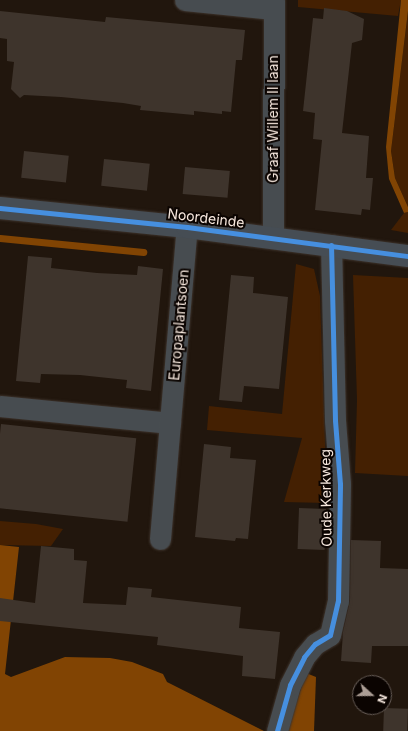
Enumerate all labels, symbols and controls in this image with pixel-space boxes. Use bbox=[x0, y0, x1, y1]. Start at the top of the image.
street label: Graaf Willem II laan bbox=[265, 55, 281, 183]
street label: Noordeinde bbox=[167, 205, 245, 231]
street label: Europaplantsoen bbox=[166, 269, 192, 381]
street label: Oude Kerkweg bbox=[317, 449, 335, 547]
north arrow bbox=[352, 675, 392, 715]
text: N bbox=[374, 693, 390, 705]

